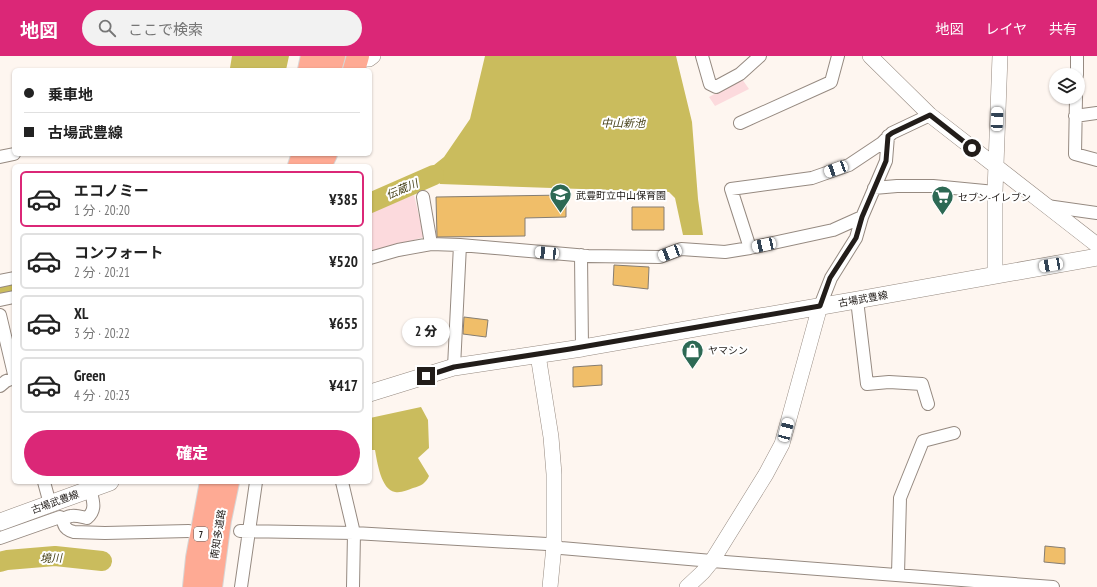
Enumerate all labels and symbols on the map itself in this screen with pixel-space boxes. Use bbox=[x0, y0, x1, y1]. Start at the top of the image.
car bbox=[991, 107, 1003, 131]
water label: 中山新池 bbox=[601, 116, 646, 130]
route start bbox=[963, 139, 981, 157]
car bbox=[823, 159, 849, 179]
water label: 伝蔵川 bbox=[384, 176, 421, 202]
school or university icon: 武豊町立中山保育園 bbox=[547, 182, 573, 215]
supermarket icon: セブン-イレブン bbox=[930, 184, 956, 217]
place label: 武豊町立中山保育園 bbox=[576, 189, 666, 202]
place label: セブン-イレブン bbox=[958, 191, 1031, 204]
car bbox=[751, 237, 777, 253]
car bbox=[657, 243, 683, 263]
car bbox=[535, 246, 559, 260]
car bbox=[1038, 257, 1064, 273]
street label: 古場武豊線 bbox=[837, 288, 889, 310]
callout: 2 分 bbox=[402, 318, 450, 346]
shop icon: ヤマシン bbox=[680, 337, 706, 370]
place label: ヤマシン bbox=[708, 344, 748, 357]
route end bbox=[417, 367, 435, 385]
car bbox=[777, 417, 795, 443]
street label: 古場武豊線 bbox=[29, 487, 81, 517]
street label: 南知多道路 bbox=[208, 508, 228, 560]
road number: 7 bbox=[194, 527, 208, 541]
water label: 境川 bbox=[40, 551, 63, 565]

